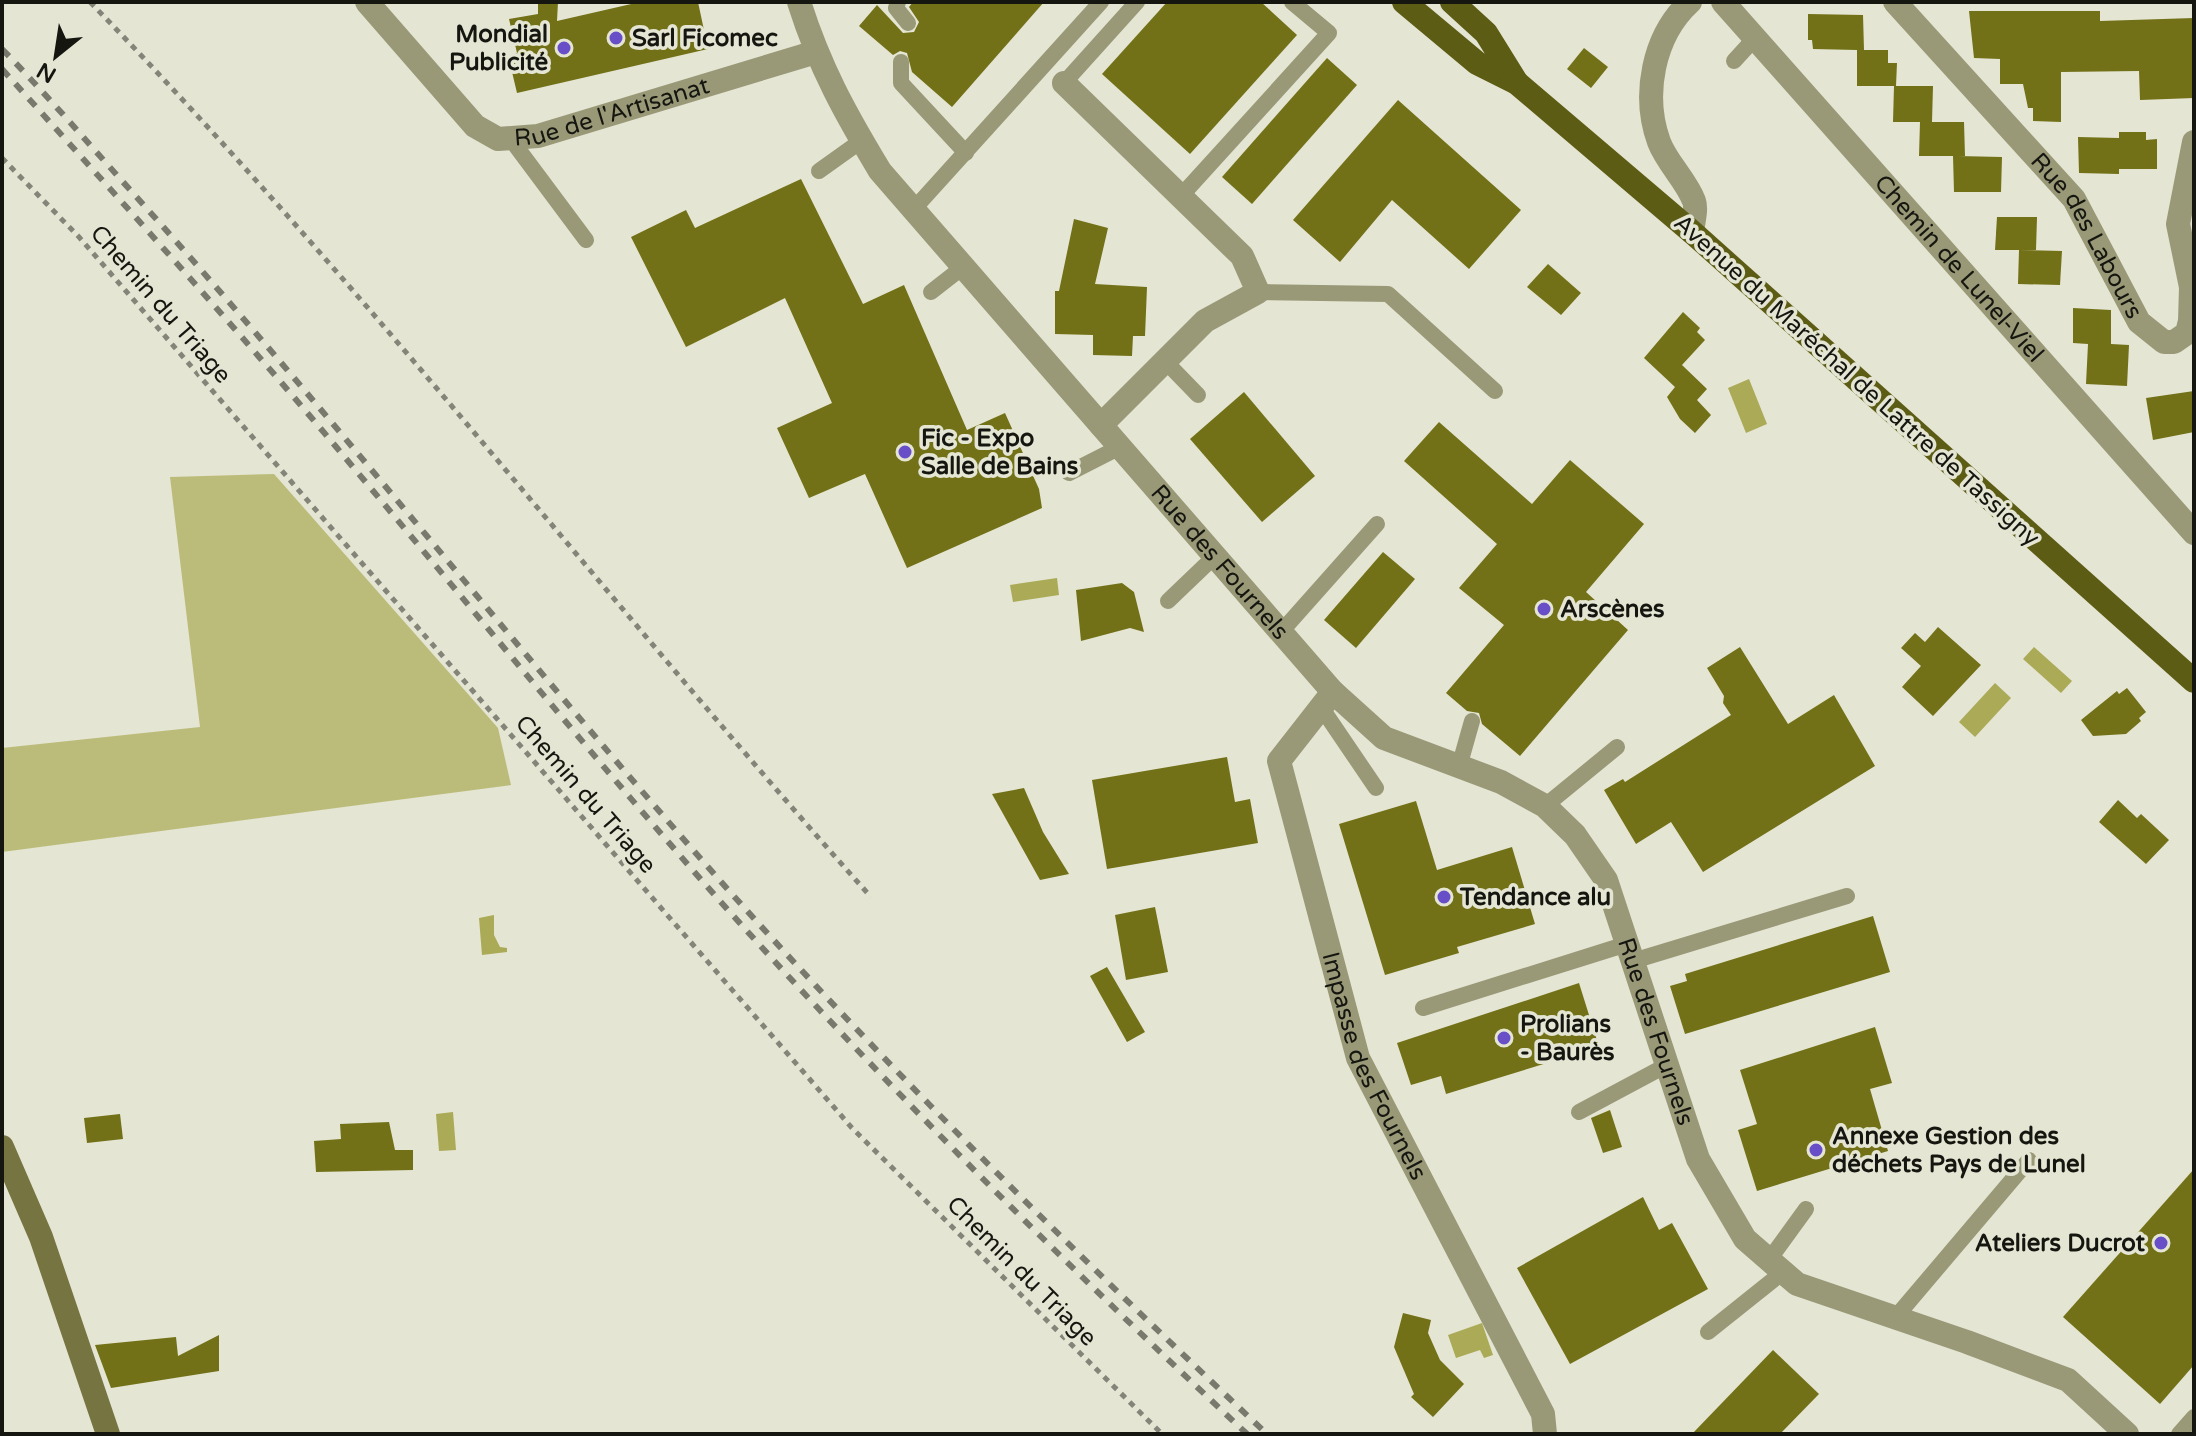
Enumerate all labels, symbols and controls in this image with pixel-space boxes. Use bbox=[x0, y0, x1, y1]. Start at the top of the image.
north arrow bbox=[16, 16, 96, 96]
place label: Mondial Publicité bbox=[449, 20, 548, 77]
place label: Sarl Ficomec bbox=[632, 24, 778, 53]
marker: Sarl Ficomec bbox=[607, 29, 625, 47]
marker: Mondial Publicité bbox=[555, 39, 573, 57]
text: N bbox=[32, 57, 61, 88]
street label: Rue de l'Artisanat bbox=[513, 71, 713, 153]
street label: Rue des Labours bbox=[2024, 147, 2149, 324]
street label: Chemin de Lunel-Viel bbox=[1868, 169, 2050, 368]
street label: Avenue du Maréchal de Lattre de Tassigny bbox=[1668, 208, 2046, 552]
street label: Chemin du Triage bbox=[84, 219, 237, 389]
place label: Fic - Expo Salle de Bains bbox=[921, 424, 1078, 481]
marker: Fic - Expo Salle de Bains bbox=[896, 443, 914, 461]
street label: Rue des Fournels bbox=[1144, 479, 1295, 646]
place label: Arscènes bbox=[1560, 595, 1664, 624]
marker: Arscènes bbox=[1535, 600, 1553, 618]
street label: Chemin du Triage bbox=[509, 709, 662, 879]
place label: Tendance alu bbox=[1459, 883, 1611, 912]
marker: Tendance alu bbox=[1435, 888, 1453, 906]
street label: Rue des Fournels bbox=[1611, 934, 1700, 1129]
street label: Impasse des Fournels bbox=[1315, 949, 1433, 1185]
place label: Prolians - Baurès bbox=[1520, 1010, 1615, 1067]
marker: Prolians - Baurès bbox=[1495, 1029, 1513, 1047]
place label: Annexe Gestion des déchets Pays de Lunel bbox=[1832, 1122, 2086, 1179]
marker: Annexe Gestion des déchets Pays de Lunel bbox=[1807, 1141, 1825, 1159]
street label: Chemin du Triage bbox=[941, 1190, 1103, 1352]
place label: Ateliers Ducrot bbox=[1975, 1229, 2146, 1258]
marker: Ateliers Ducrot bbox=[2152, 1234, 2170, 1252]

